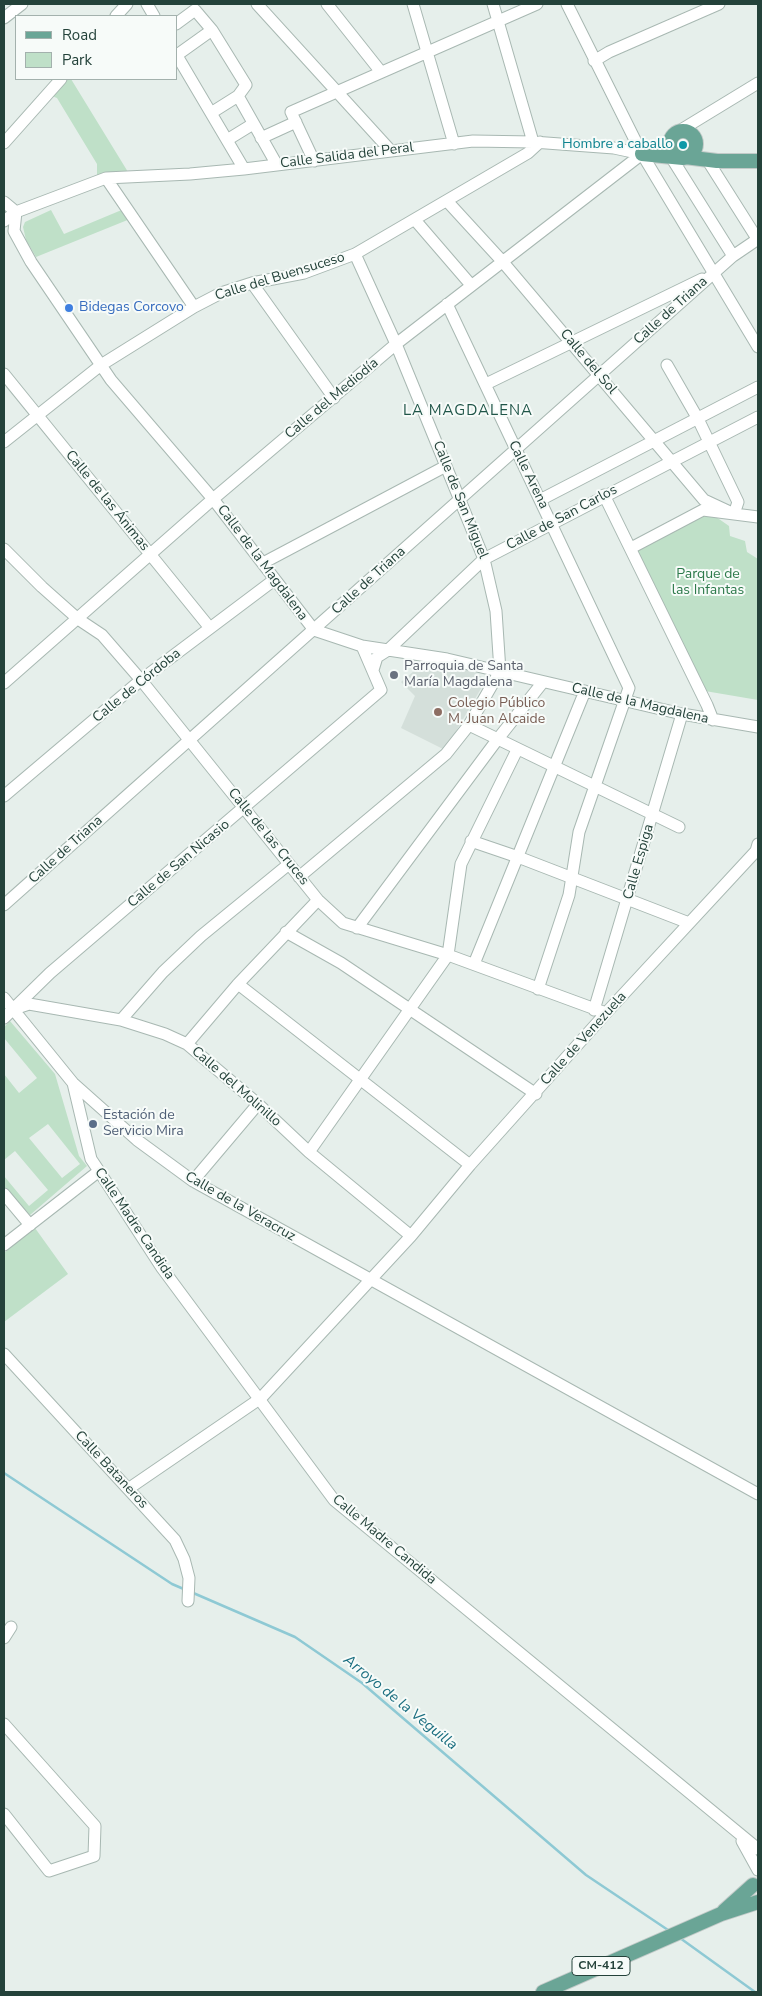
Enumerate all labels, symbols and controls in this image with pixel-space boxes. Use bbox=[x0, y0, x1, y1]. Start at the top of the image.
legend bbox=[15, 15, 178, 80]
text: Road bbox=[62, 25, 97, 45]
text: Park bbox=[62, 50, 92, 70]
place label: Hombre a caballo bbox=[562, 137, 673, 153]
street label: Calle Salida del Peral bbox=[279, 139, 415, 173]
marker: Hombre a caballo bbox=[677, 139, 689, 151]
street label: Calle del Buensuceso bbox=[213, 249, 347, 305]
street label: Calle de Triana bbox=[631, 273, 711, 349]
place label: Bidegas Corcovo bbox=[79, 300, 184, 316]
marker: Bidegas Corcovo bbox=[63, 302, 75, 314]
street label: Calle del Sol bbox=[556, 326, 620, 398]
street label: Calle del Mediodía bbox=[282, 355, 382, 443]
district label: LA MAGDALENA bbox=[402, 402, 534, 420]
street label: Calle Arena bbox=[504, 438, 552, 512]
street label: Calle de San Miguel bbox=[429, 439, 491, 561]
street label: Calle de las Ánimas bbox=[61, 447, 153, 555]
street label: Calle de San Carlos bbox=[504, 482, 620, 554]
street label: Calle de la Magdalena bbox=[213, 502, 311, 624]
street label: Calle de Triana bbox=[329, 543, 409, 619]
park label: Parque de las Infantas bbox=[672, 567, 744, 600]
street label: Calle de Córdoba bbox=[90, 645, 184, 727]
place label: Parroquia de Santa María Magdalena bbox=[404, 659, 523, 692]
marker: Parroquia de Santa María Magdalena bbox=[388, 669, 400, 681]
street label: Calle de la Magdalena bbox=[570, 680, 710, 728]
place label: Colegio Público M. Juan Alcaide bbox=[448, 696, 545, 729]
marker: Colegio Público M. Juan Alcaide bbox=[432, 706, 444, 718]
street label: Calle de las Cruces bbox=[224, 785, 312, 889]
street label: Calle de Triana bbox=[26, 812, 106, 888]
street label: Calle de San Nicasio bbox=[125, 816, 233, 912]
street label: Calle Espiga bbox=[620, 822, 658, 902]
street label: Calle de Venezuela bbox=[538, 989, 630, 1089]
street label: Calle del Molinillo bbox=[188, 1043, 284, 1131]
place label: Estación de Servicio Mira bbox=[103, 1108, 184, 1140]
marker: Estación de Servicio Mira bbox=[87, 1118, 99, 1130]
street label: Calle Madre Candida bbox=[90, 1165, 178, 1283]
street label: Calle de la Veracruz bbox=[182, 1169, 298, 1245]
street label: Calle Bataneros bbox=[71, 1428, 151, 1512]
street label: Calle Madre Candida bbox=[328, 1491, 440, 1589]
water label: Arroyo de la Veguilla bbox=[339, 1652, 461, 1754]
road number: CM-412 bbox=[572, 1956, 630, 1975]

